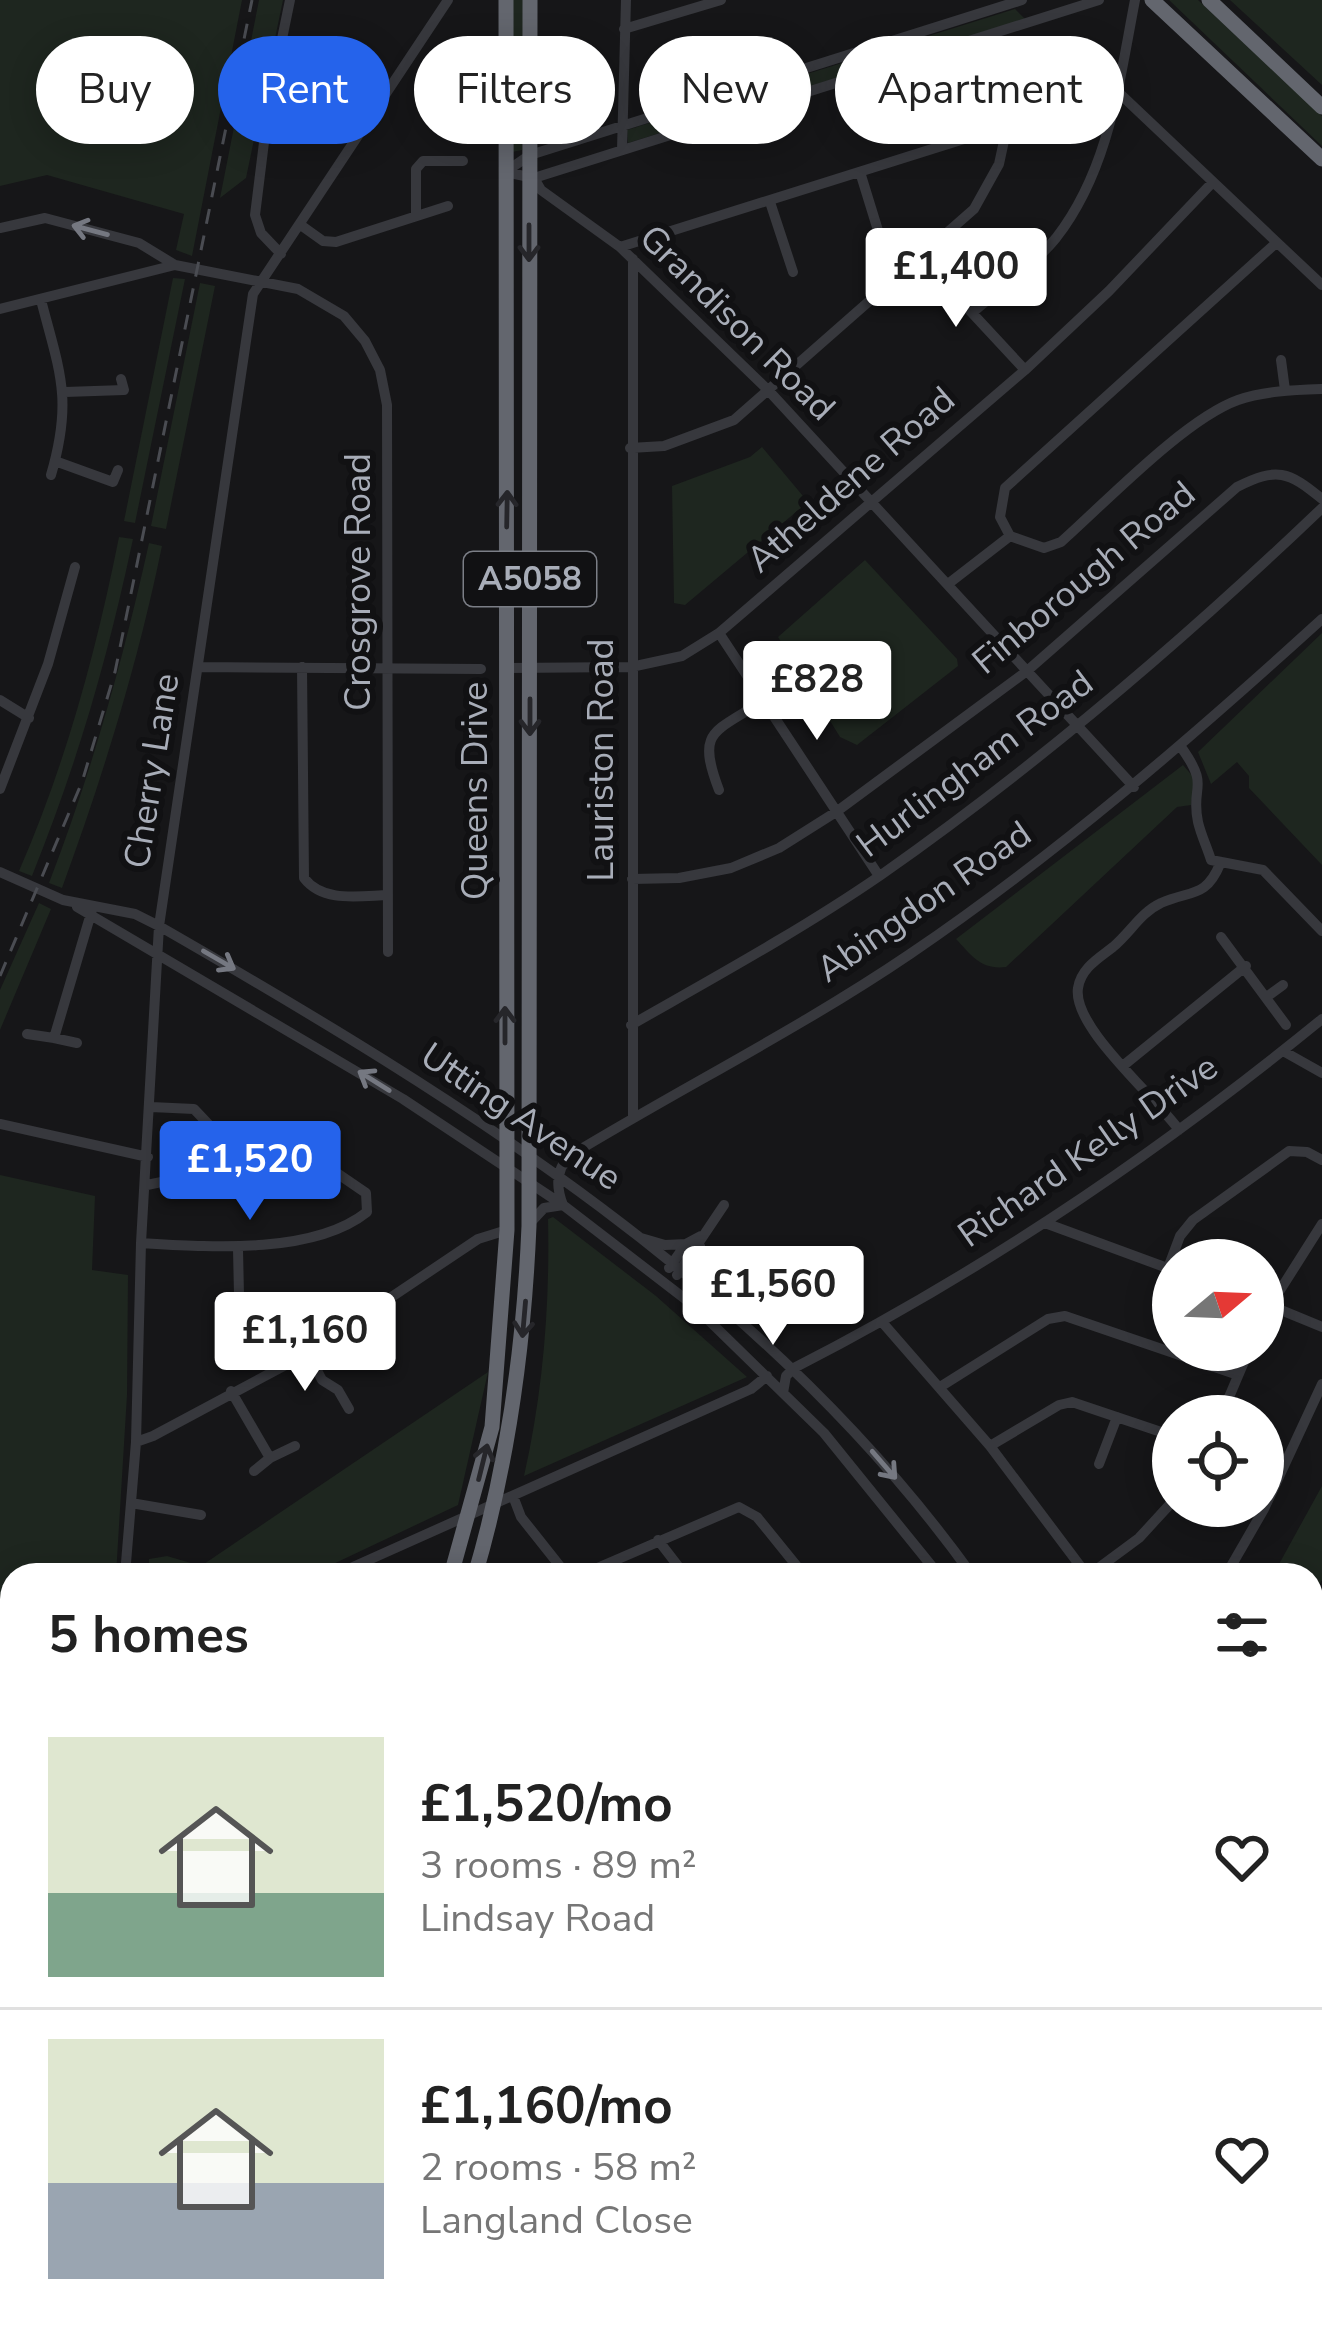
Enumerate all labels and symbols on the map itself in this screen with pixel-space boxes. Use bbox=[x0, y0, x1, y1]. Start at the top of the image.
street label: Grandison Road bbox=[628, 214, 846, 432]
one-way arrow bbox=[72, 218, 110, 240]
one-way arrow bbox=[518, 223, 540, 262]
pin: £1,400 bbox=[858, 228, 1054, 330]
street label: Atheldene Road bbox=[736, 376, 966, 584]
street label: Crosgrove Road bbox=[334, 453, 383, 711]
street label: Finborough Road bbox=[962, 470, 1206, 686]
one-way arrow bbox=[496, 490, 518, 529]
road number: A5058 bbox=[464, 552, 596, 606]
street label: Lauriston Road bbox=[577, 638, 626, 882]
pin: £828 bbox=[746, 641, 888, 743]
street label: Hurlingham Road bbox=[847, 659, 1103, 869]
street label: Cherry Lane bbox=[112, 670, 192, 872]
street label: Queens Drive bbox=[451, 682, 500, 900]
one-way arrow bbox=[519, 697, 541, 736]
street label: Abingdon Road bbox=[807, 810, 1041, 994]
one-way arrow bbox=[200, 949, 235, 973]
one-way arrow bbox=[494, 1006, 516, 1045]
street label: Utting Avenue bbox=[411, 1032, 631, 1202]
street label: Richard Kelly Drive bbox=[948, 1043, 1228, 1259]
one-way arrow bbox=[358, 1069, 392, 1093]
pin: £1,520 bbox=[152, 1121, 348, 1223]
north arrow bbox=[1152, 1239, 1284, 1371]
pin: £1,560 bbox=[675, 1246, 871, 1348]
pin: £1,160 bbox=[207, 1292, 403, 1394]
one-way arrow bbox=[512, 1299, 535, 1338]
one-way arrow bbox=[473, 1444, 495, 1482]
one-way arrow bbox=[869, 1449, 897, 1480]

